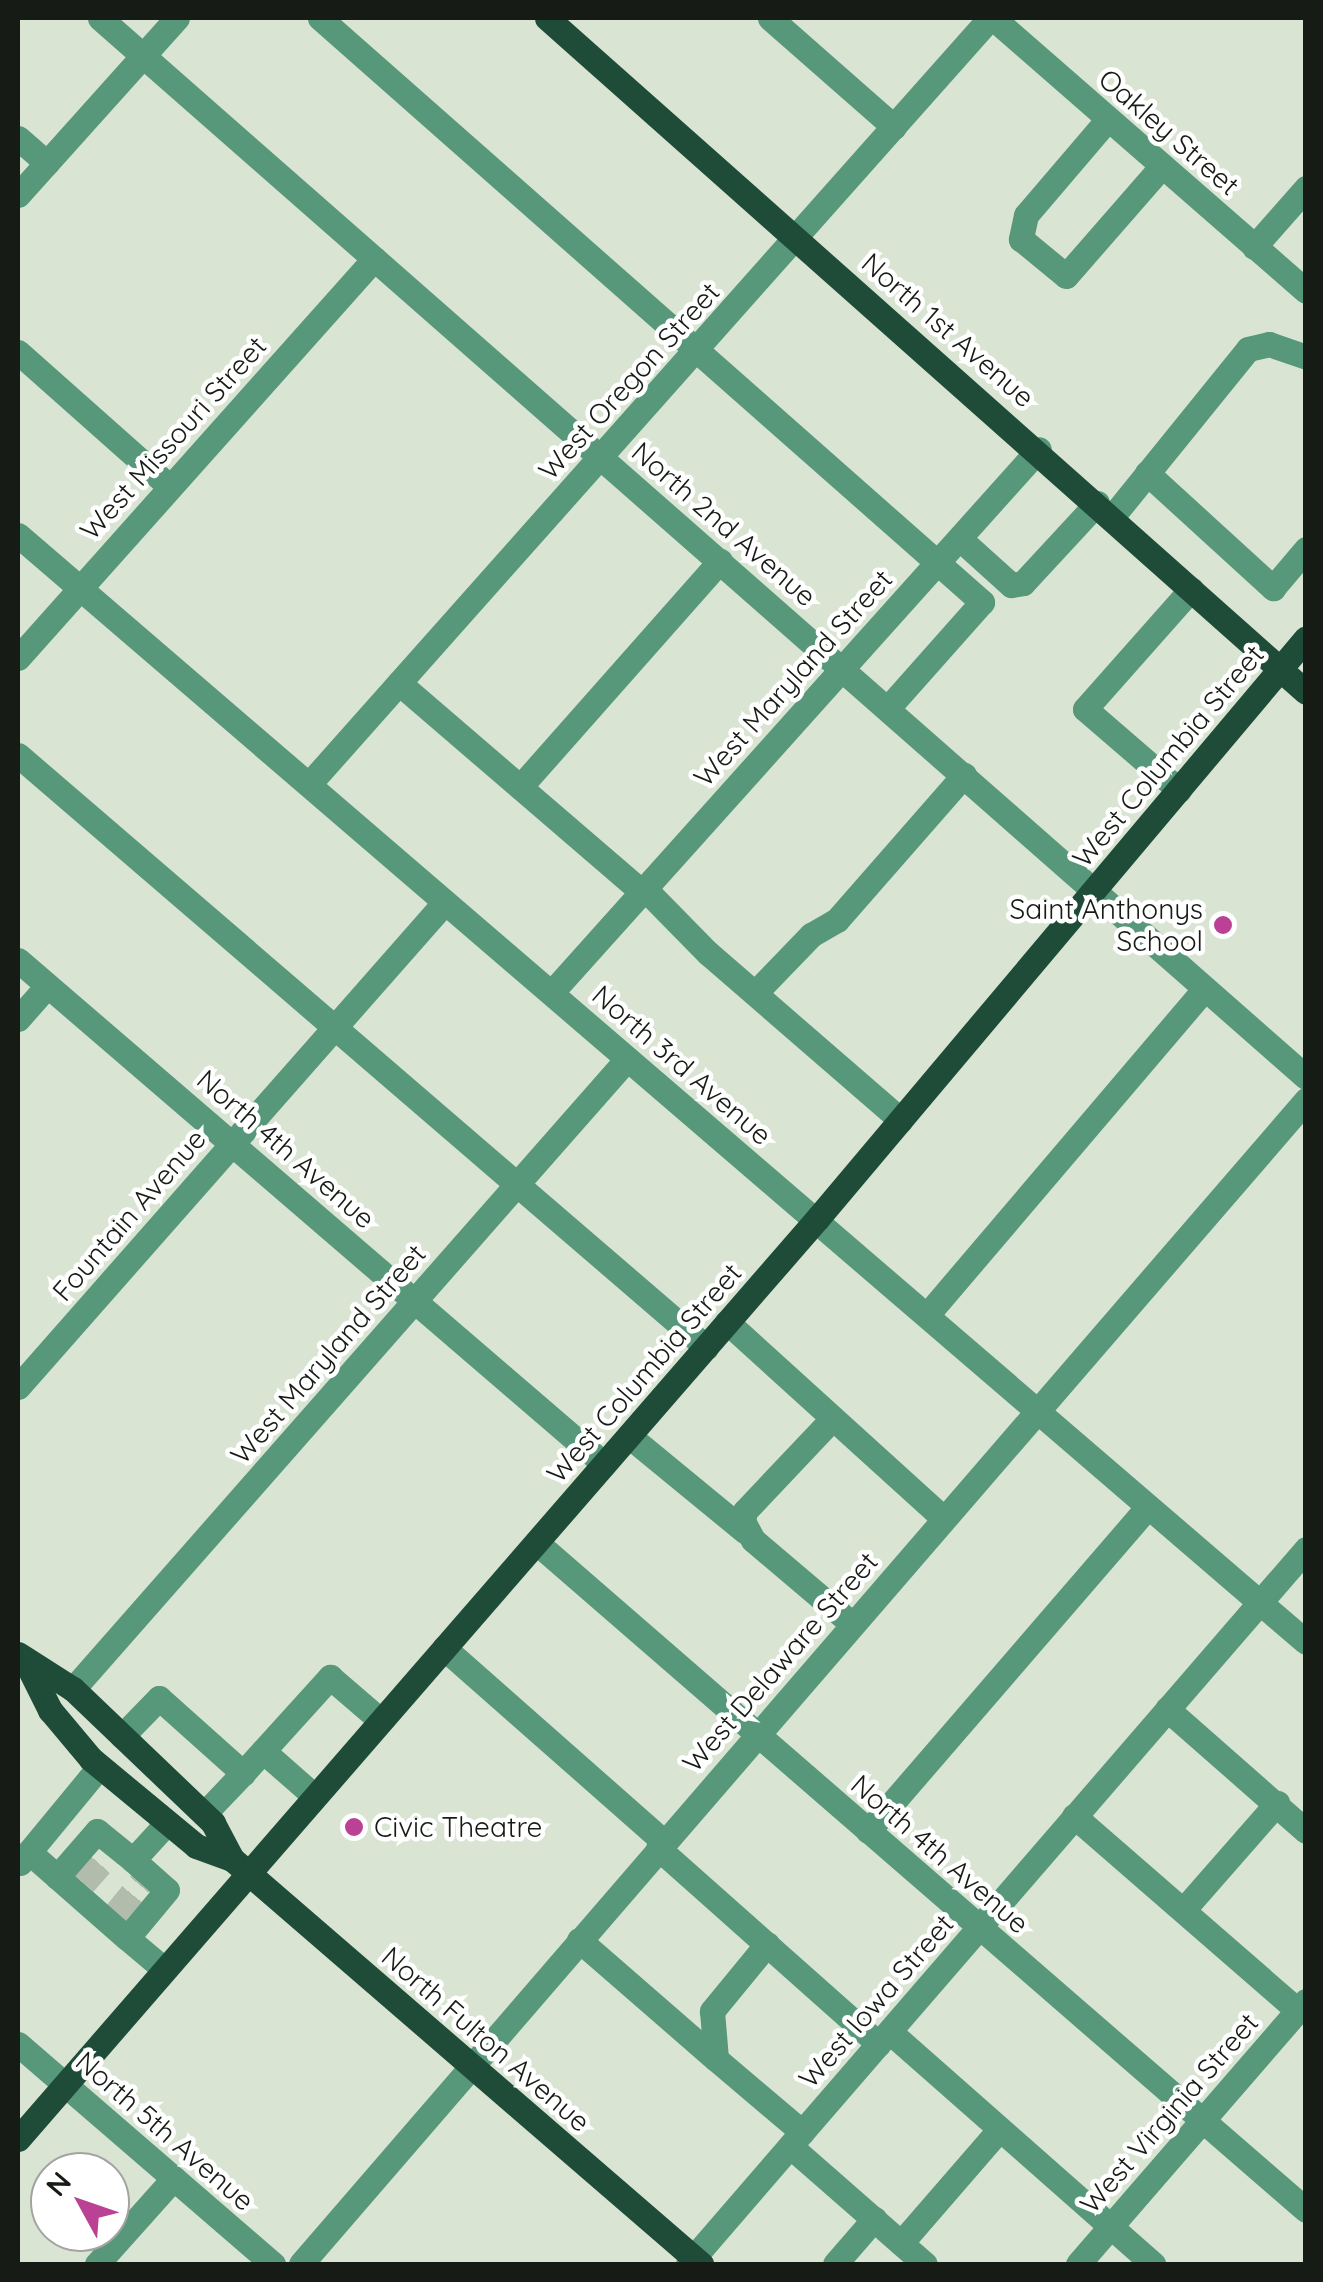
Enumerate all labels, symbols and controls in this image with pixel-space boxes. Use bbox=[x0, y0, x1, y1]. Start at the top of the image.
street label: Oakley Street bbox=[1092, 62, 1246, 202]
street label: North 1st Avenue bbox=[855, 246, 1041, 414]
street label: West Oregon Street bbox=[531, 275, 727, 487]
street label: West Missouri Street bbox=[73, 329, 273, 547]
street label: North 2nd Avenue bbox=[625, 435, 823, 613]
street label: West Maryland Street bbox=[687, 563, 899, 793]
street label: West Columbia Street bbox=[1065, 638, 1271, 874]
place label: Saint Anthonys School bbox=[1010, 892, 1203, 958]
marker: Saint Anthonys School bbox=[1212, 914, 1234, 936]
street label: North 3rd Avenue bbox=[586, 978, 778, 1152]
street label: North 4th Avenue bbox=[190, 1063, 382, 1235]
street label: Fountain Avenue bbox=[45, 1122, 213, 1308]
street label: West Maryland Street bbox=[223, 1237, 433, 1471]
street label: West Columbia Street bbox=[540, 1256, 748, 1490]
street label: West Delaware Street bbox=[675, 1545, 885, 1779]
street label: North 4th Avenue bbox=[844, 1768, 1036, 1940]
place label: Civic Theatre bbox=[374, 1810, 542, 1844]
marker: Civic Theatre bbox=[343, 1816, 365, 1838]
street label: West Iowa Street bbox=[792, 1907, 960, 2095]
street label: North Fulton Avenue bbox=[375, 1939, 597, 2139]
street label: West Virginia Street bbox=[1073, 2006, 1265, 2220]
street label: North 5th Avenue bbox=[69, 2044, 261, 2218]
north arrow bbox=[30, 2152, 130, 2252]
text: N bbox=[38, 2165, 78, 2203]

